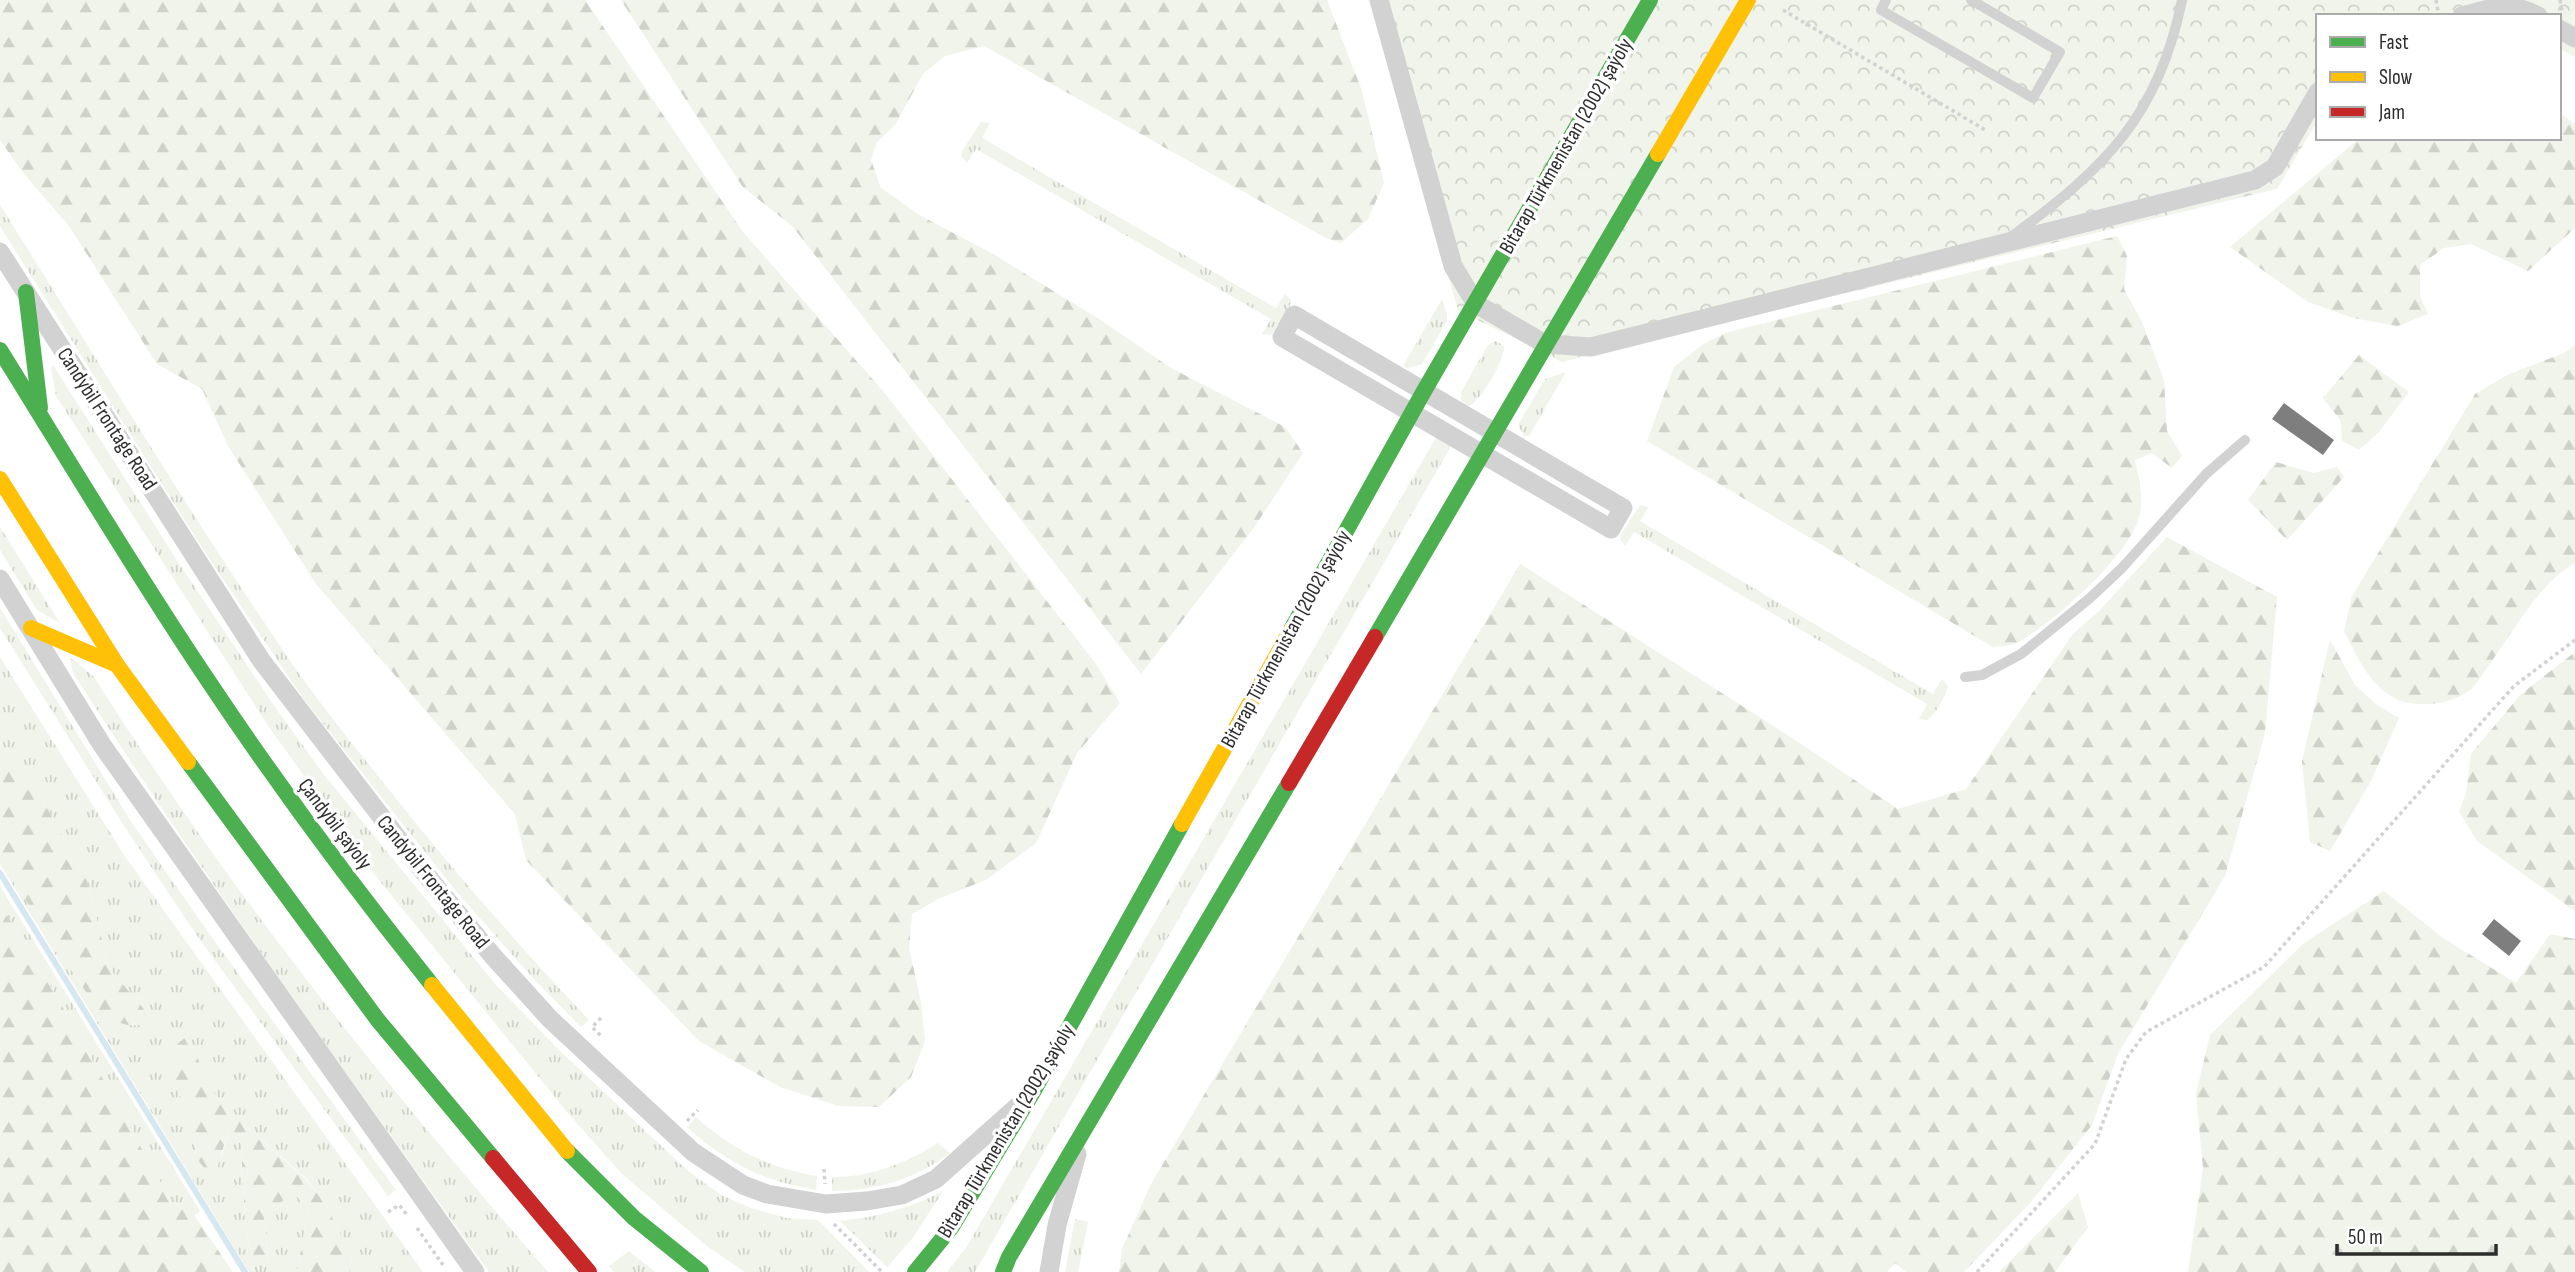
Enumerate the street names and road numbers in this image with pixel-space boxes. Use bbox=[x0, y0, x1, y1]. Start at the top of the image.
street label: Bitarap Türkmenistan (2002) şaýoly bbox=[1494, 34, 1638, 258]
street label: Candybil Frontage Road bbox=[52, 343, 162, 495]
street label: Bitarap Türkmenistan (2002) şaýoly bbox=[1216, 526, 1356, 752]
street label: Çandybil şaýoly bbox=[293, 773, 377, 875]
street label: Candybil Frontage Road bbox=[372, 810, 494, 954]
street label: Bitarap Türkmenistan (2002) şaýoly bbox=[932, 1020, 1080, 1242]

